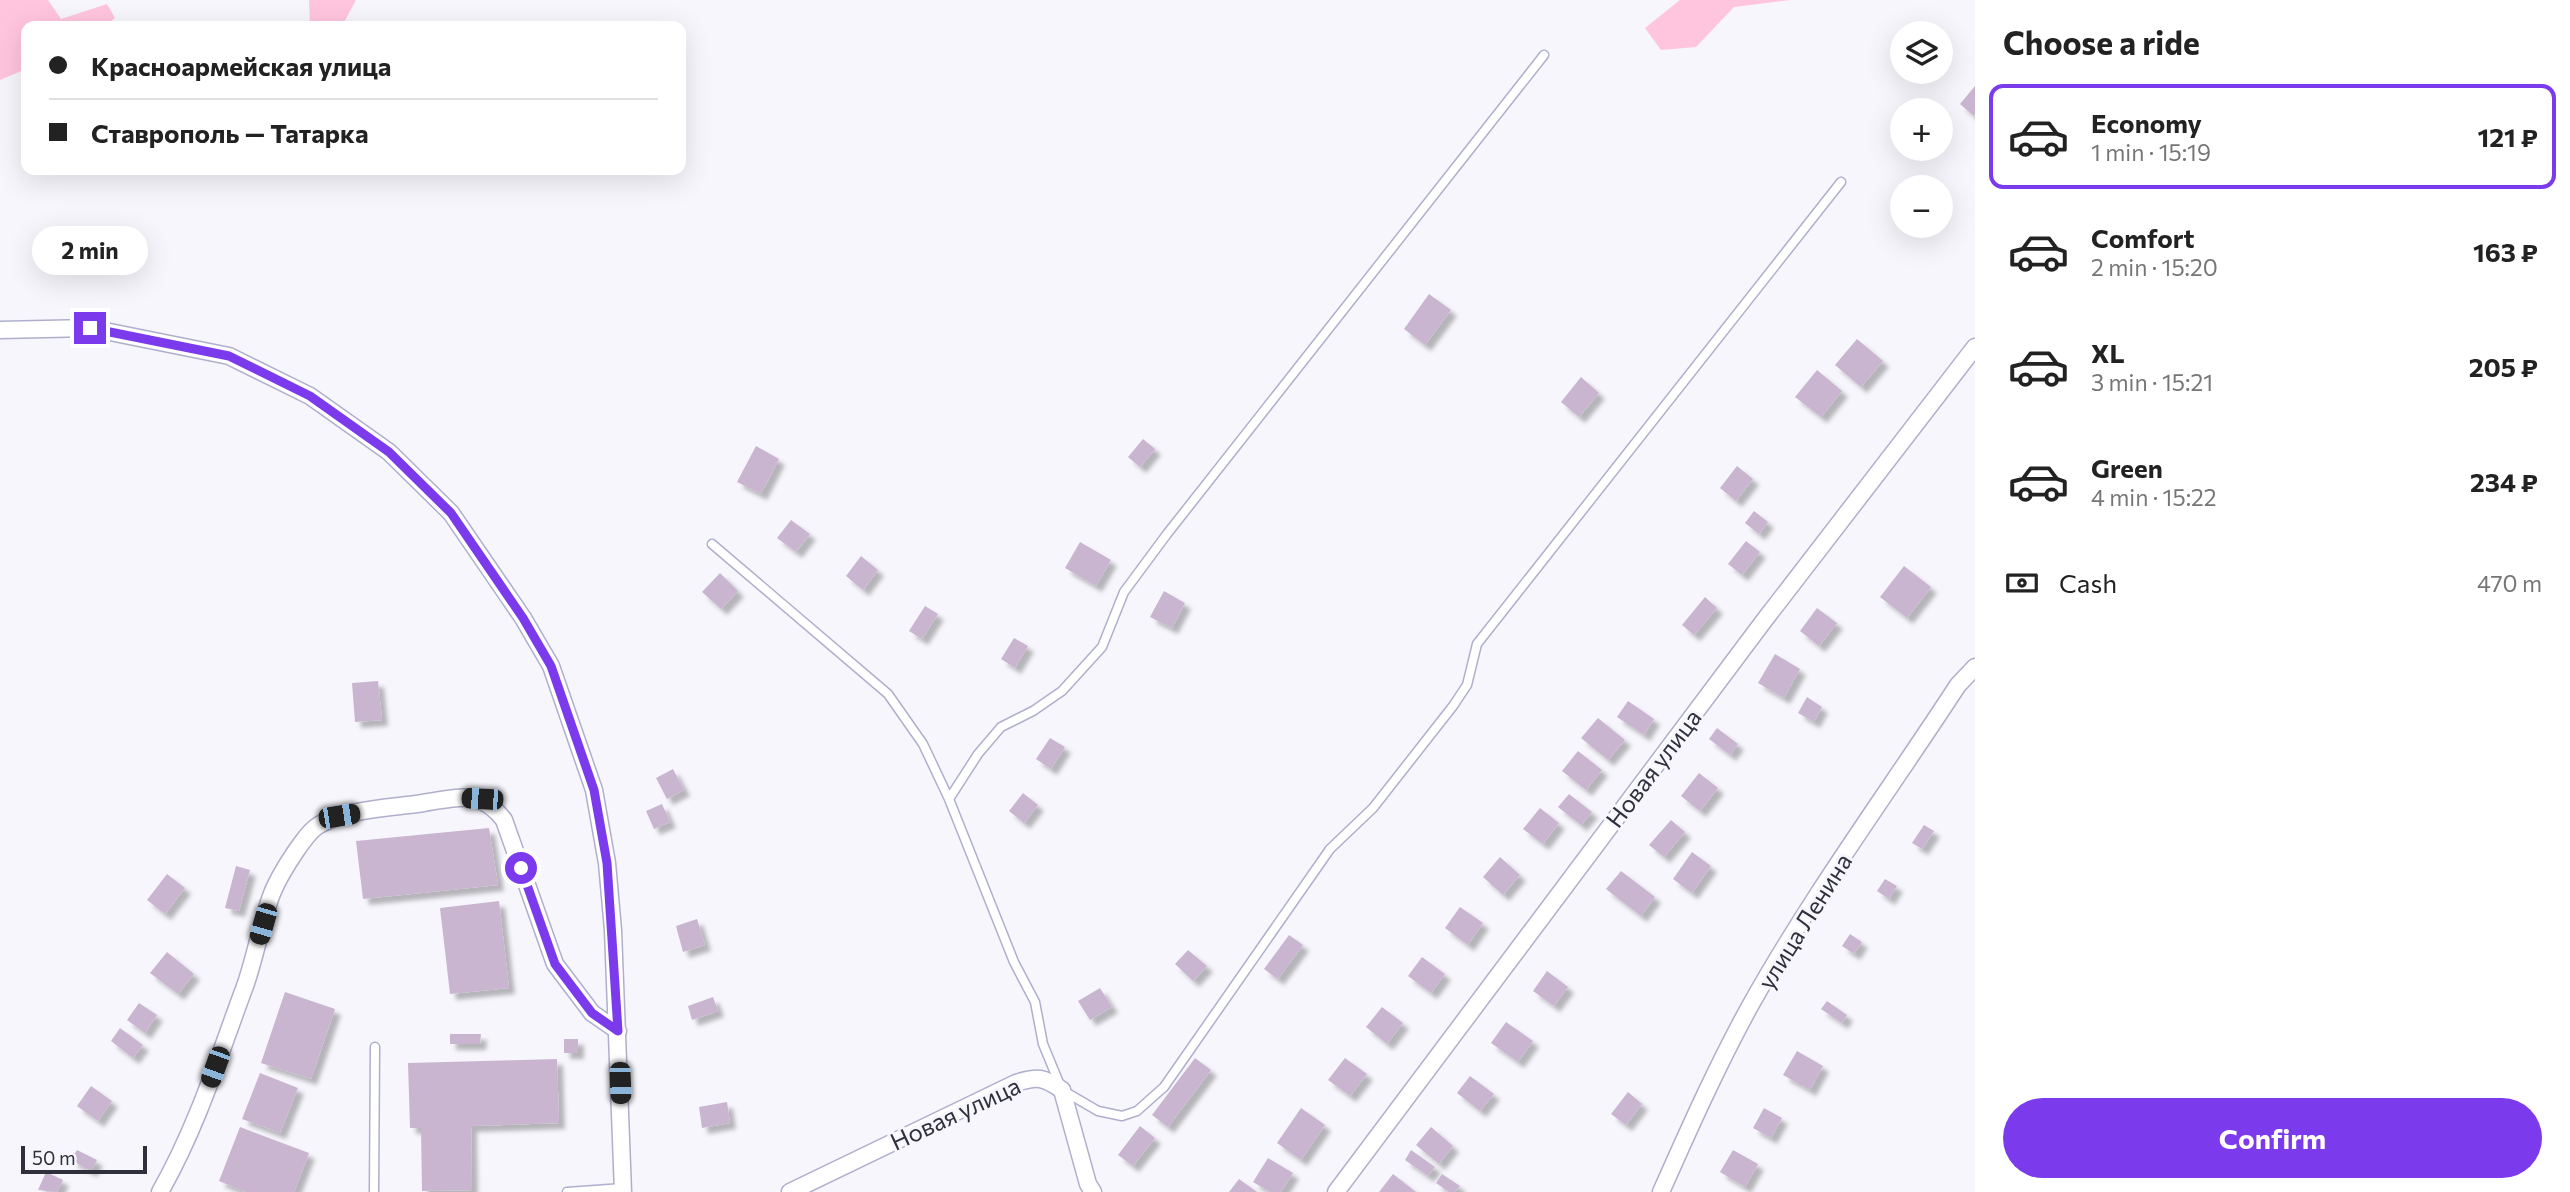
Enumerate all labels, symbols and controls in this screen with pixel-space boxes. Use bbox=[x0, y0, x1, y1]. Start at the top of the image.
map controls bbox=[1890, 21, 1953, 238]
button: layers bbox=[1890, 21, 1953, 84]
text: Choose a ride bbox=[2003, 22, 2200, 62]
text: Красноармейская улица bbox=[91, 50, 391, 81]
button: + bbox=[1890, 98, 1953, 161]
icon: car bbox=[2007, 105, 2070, 168]
text: Economy bbox=[2091, 107, 2202, 138]
text: Ставрополь — Татарка bbox=[91, 117, 369, 148]
text: 121 ₽ bbox=[2478, 121, 2538, 152]
text: 1 min · 15:19 bbox=[2091, 138, 2211, 166]
button: − bbox=[1890, 175, 1953, 238]
icon: car bbox=[2007, 220, 2070, 283]
text: Comfort bbox=[2091, 222, 2194, 253]
callout: 2 min bbox=[32, 226, 148, 276]
text: 2 min bbox=[61, 236, 119, 264]
text: 163 ₽ bbox=[2473, 236, 2538, 267]
text: 2 min · 15:20 bbox=[2091, 253, 2218, 281]
route end bbox=[74, 312, 106, 344]
icon: car bbox=[2007, 335, 2070, 398]
text: XL bbox=[2091, 337, 2125, 368]
text: 205 ₽ bbox=[2469, 351, 2538, 382]
text: 3 min · 15:21 bbox=[2091, 368, 2213, 396]
icon: car bbox=[2007, 450, 2070, 513]
text: Green bbox=[2091, 452, 2163, 483]
text: 234 ₽ bbox=[2470, 466, 2538, 497]
text: 4 min · 15:22 bbox=[2091, 483, 2217, 511]
icon: cash bbox=[2003, 564, 2041, 602]
text: Cash bbox=[2059, 567, 2117, 598]
text: 470 m bbox=[2477, 569, 2542, 597]
street label: Новая улица bbox=[1599, 703, 1707, 833]
car bbox=[461, 787, 504, 811]
car bbox=[317, 802, 362, 830]
street label: улица Ленина bbox=[1751, 848, 1857, 994]
route start bbox=[505, 852, 537, 884]
car bbox=[248, 901, 279, 947]
car bbox=[198, 1044, 233, 1090]
car bbox=[609, 1062, 632, 1104]
street label: Новая улица bbox=[885, 1070, 1025, 1156]
button: Confirm bbox=[2003, 1098, 2542, 1178]
scale bar bbox=[21, 1143, 147, 1175]
text: 50 m bbox=[32, 1146, 76, 1169]

